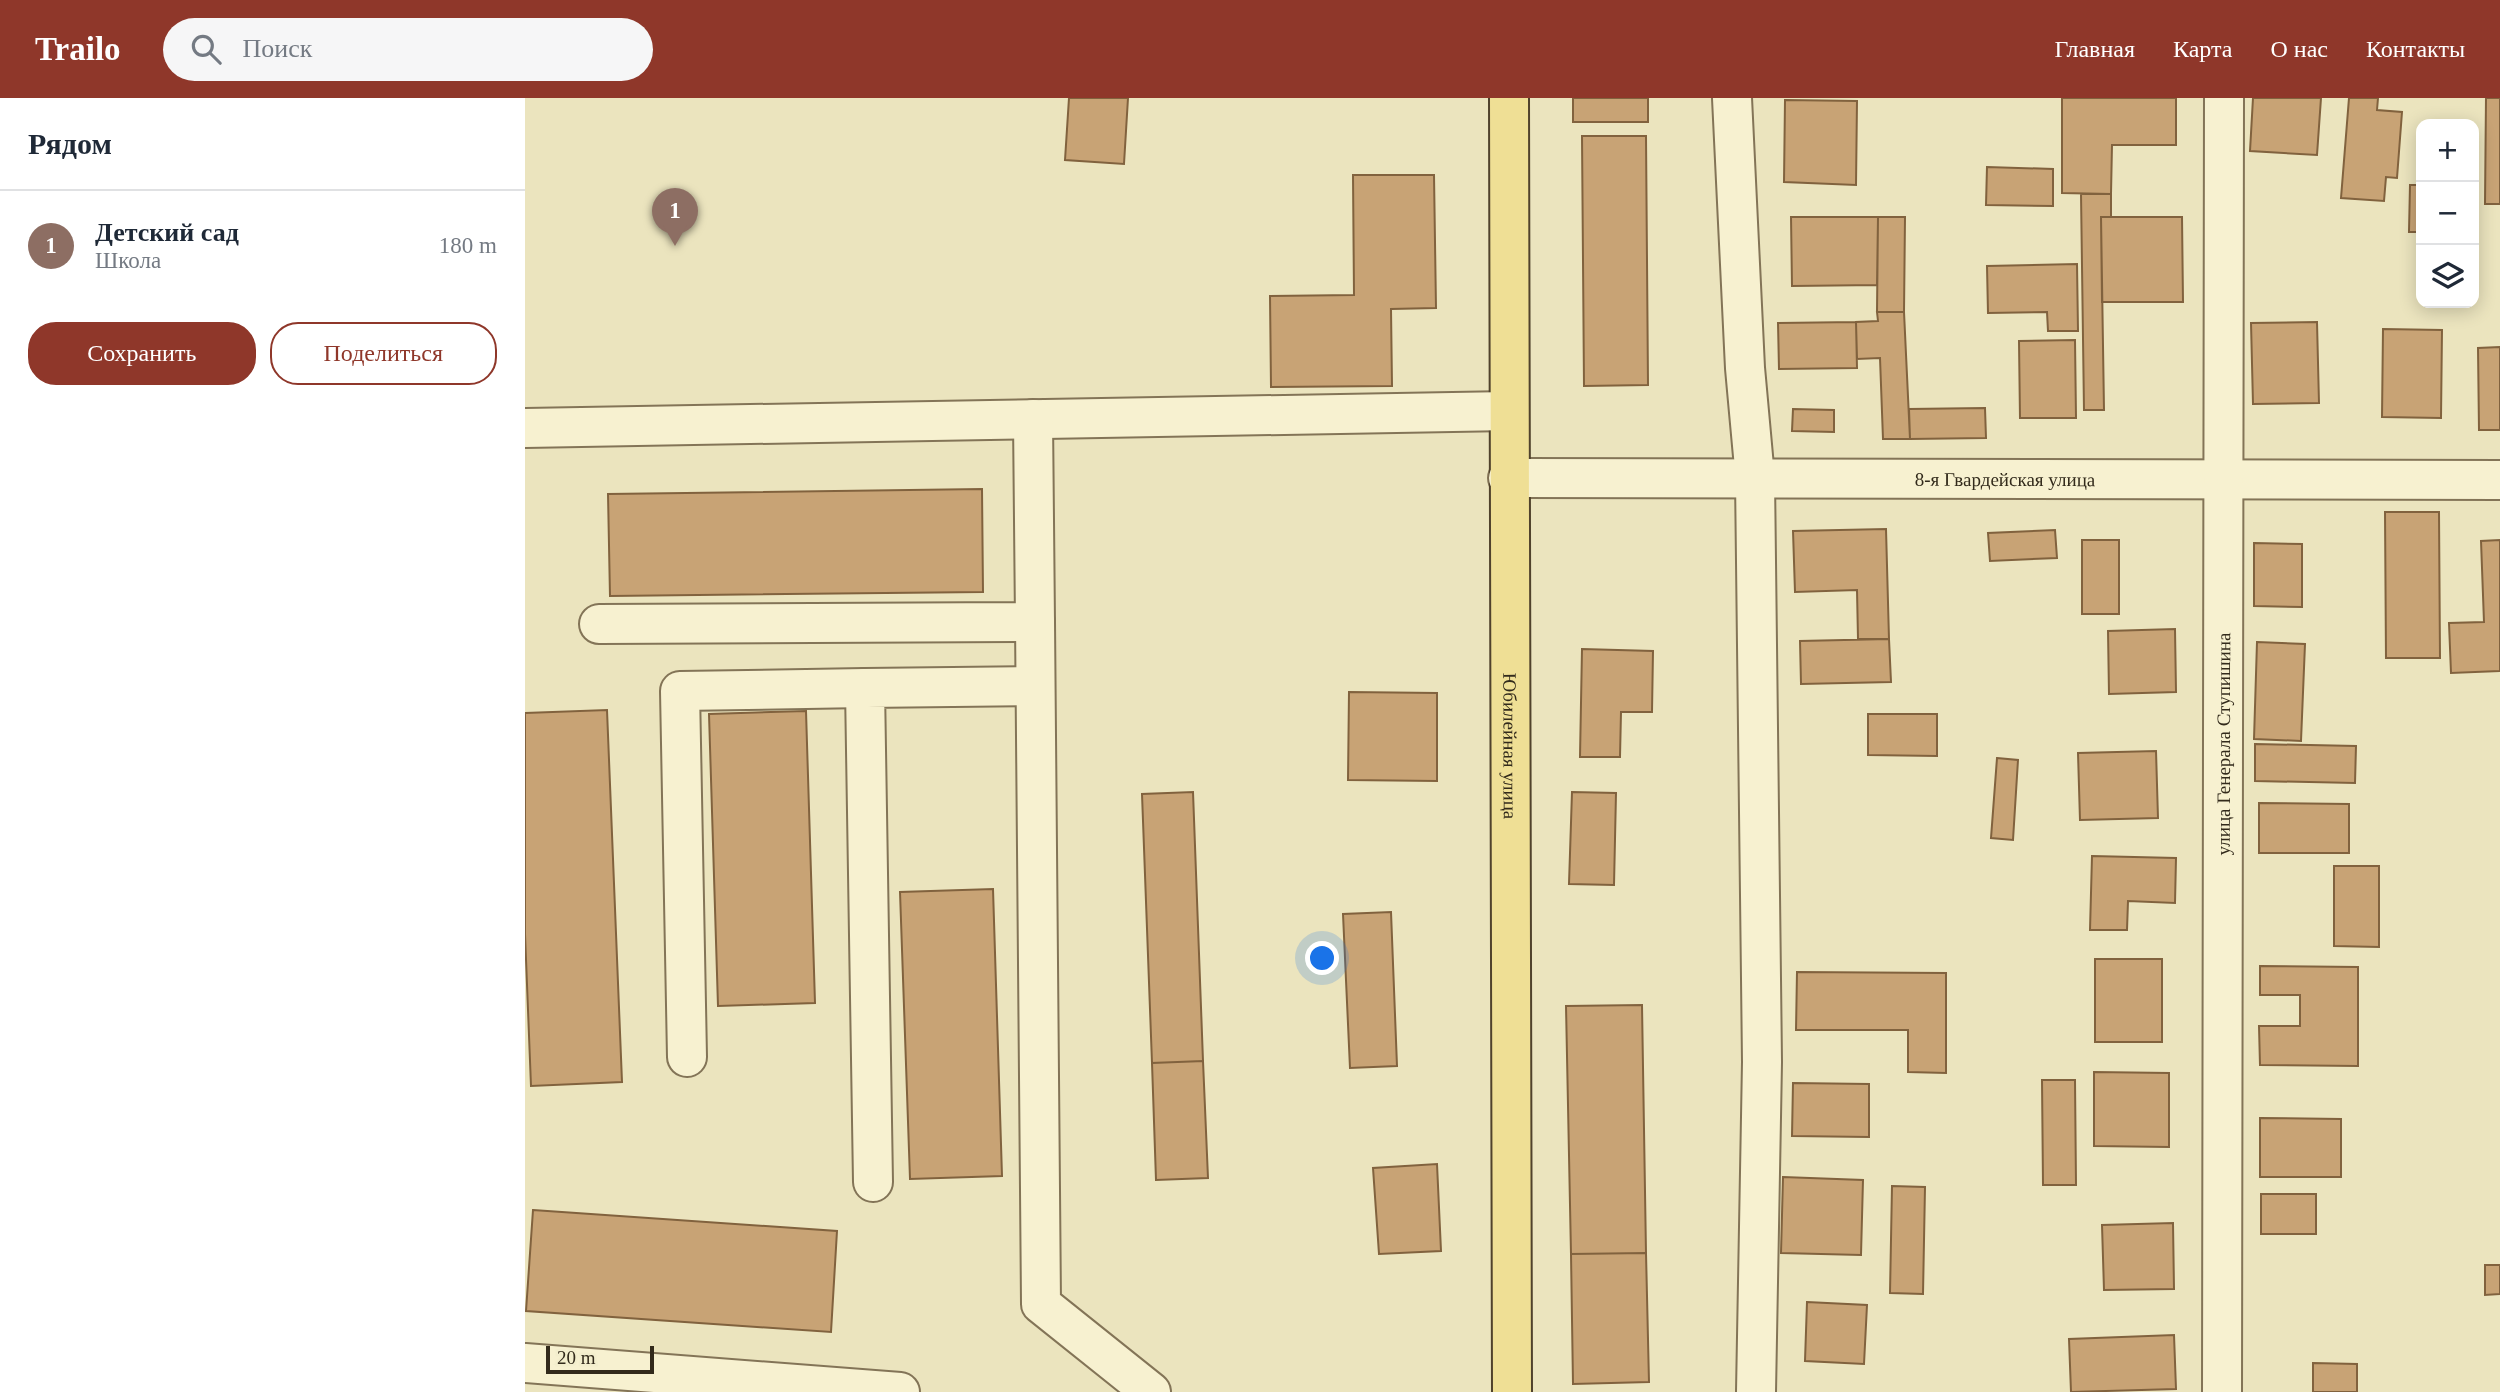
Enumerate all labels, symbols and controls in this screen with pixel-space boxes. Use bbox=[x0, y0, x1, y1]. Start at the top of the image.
search box bbox=[163, 18, 653, 81]
icon: search bbox=[187, 30, 225, 68]
text: Trailo bbox=[35, 31, 121, 67]
text: Поиск bbox=[243, 34, 312, 63]
text: Главная bbox=[2054, 36, 2135, 62]
text: Карта bbox=[2173, 36, 2232, 62]
text: О нас bbox=[2270, 36, 2328, 62]
text: Контакты bbox=[2366, 36, 2465, 62]
map controls bbox=[2416, 119, 2479, 308]
button: + bbox=[2416, 119, 2479, 182]
text: Рядом bbox=[28, 127, 112, 160]
button: − bbox=[2416, 182, 2479, 245]
pin: 1 bbox=[652, 188, 698, 246]
text: Детский сад bbox=[95, 218, 239, 247]
text: 1 bbox=[45, 233, 57, 258]
text: 180 m bbox=[439, 233, 497, 258]
button: layers bbox=[2416, 245, 2479, 308]
text: Школа bbox=[95, 248, 161, 273]
button: Сохранить bbox=[28, 322, 256, 385]
button: Поделиться bbox=[270, 322, 497, 385]
street label: 8-я Гвардейская улица bbox=[1915, 468, 2096, 490]
street label: улица Генерала Ступишина bbox=[2212, 632, 2234, 855]
street label: Юбилейная улица bbox=[1500, 673, 1521, 820]
your location bbox=[1305, 941, 1339, 975]
scale bar bbox=[546, 1343, 655, 1375]
text: 20 m bbox=[557, 1347, 596, 1368]

